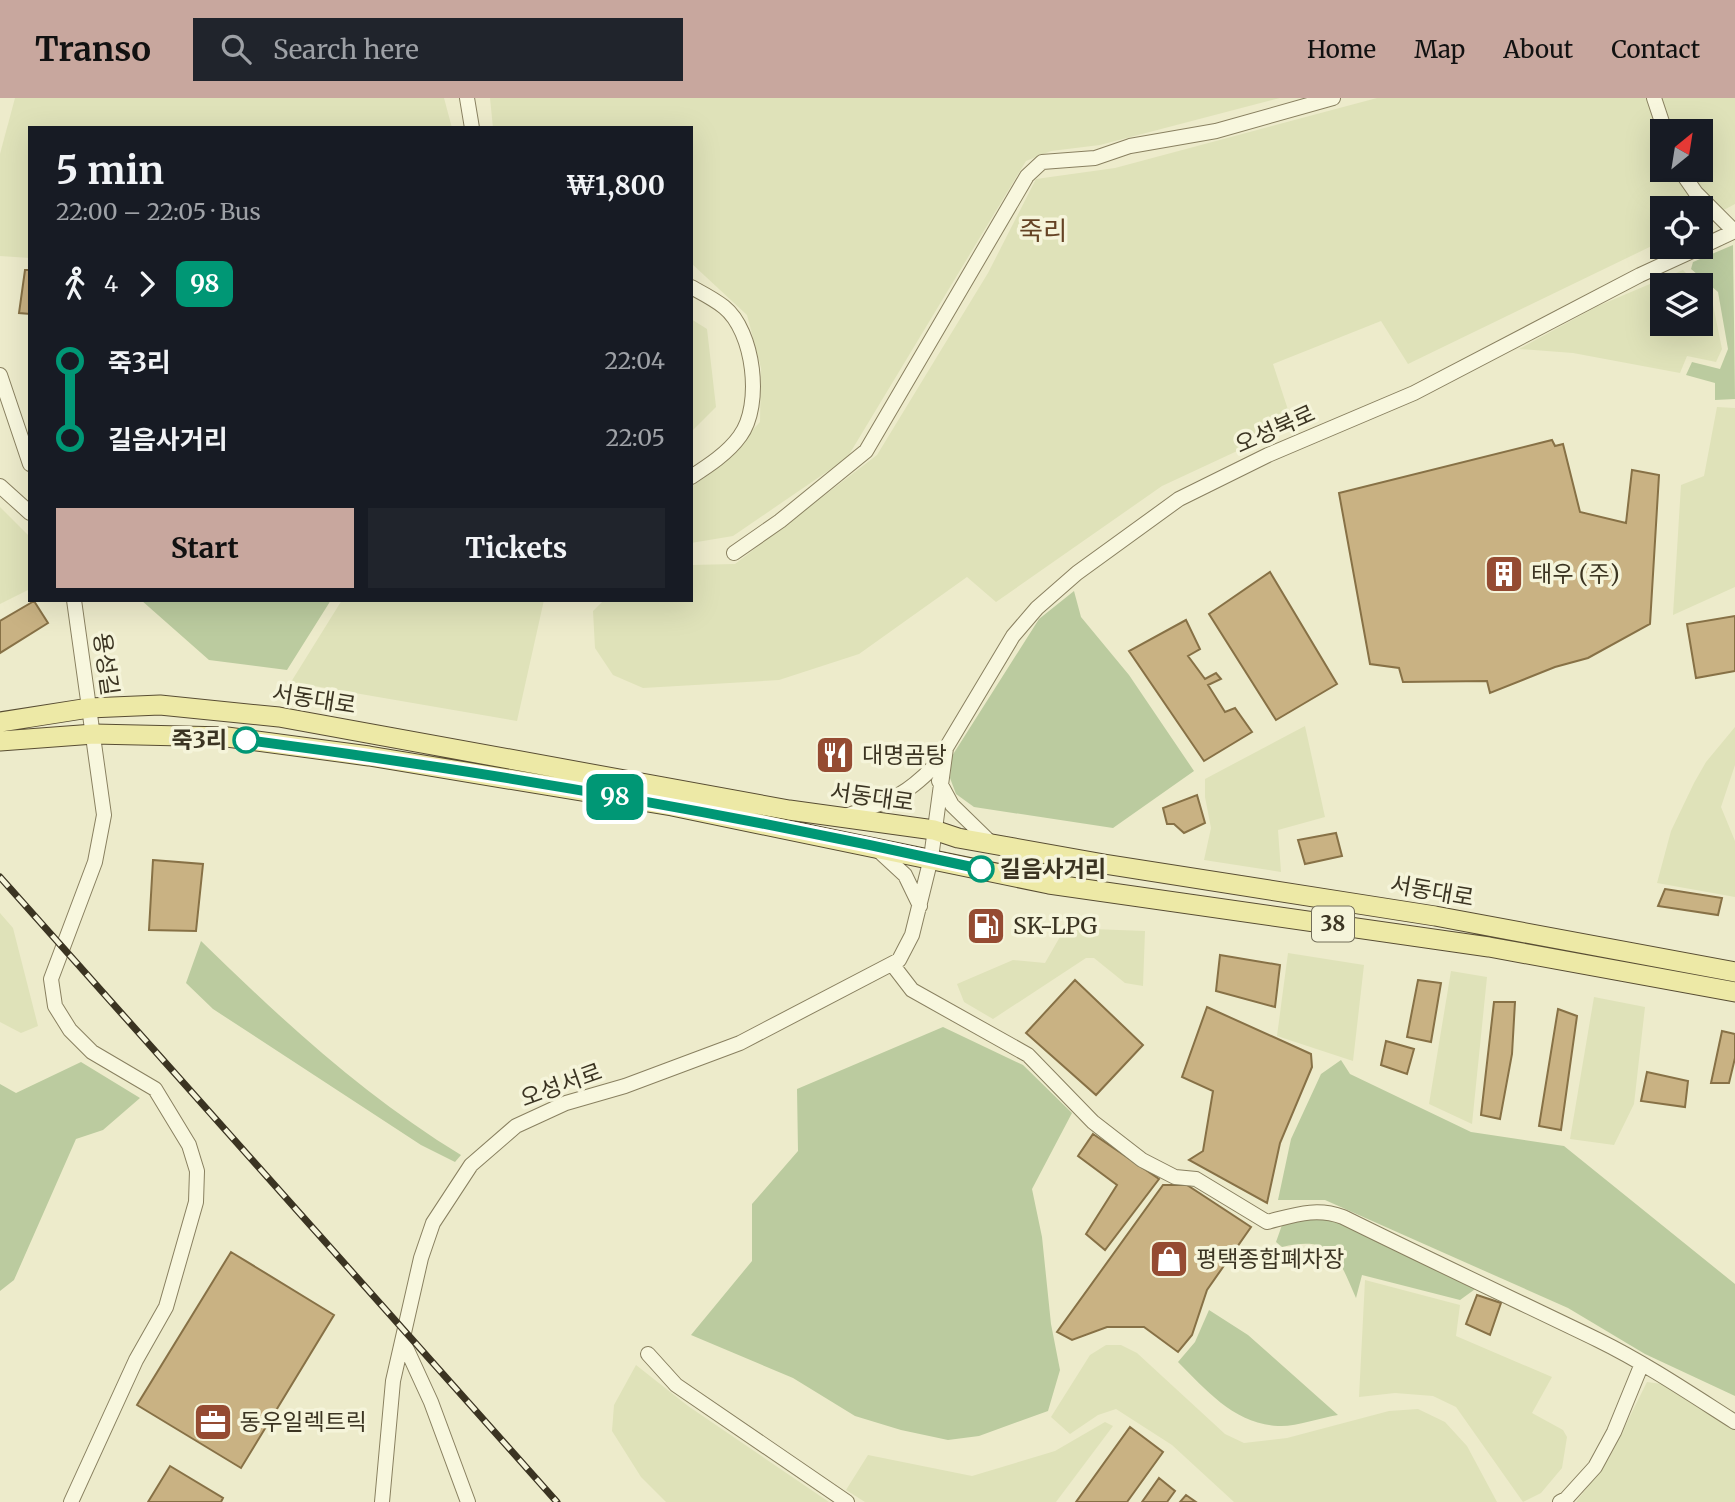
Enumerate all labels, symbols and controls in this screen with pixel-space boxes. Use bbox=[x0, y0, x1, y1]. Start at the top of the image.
search box bbox=[193, 18, 683, 81]
text: Transo bbox=[35, 29, 151, 70]
icon: search bbox=[217, 30, 255, 68]
text: Search here bbox=[273, 33, 419, 66]
text: Home bbox=[1307, 34, 1376, 65]
text: Map bbox=[1414, 34, 1465, 65]
text: About bbox=[1503, 34, 1573, 65]
text: Contact bbox=[1611, 34, 1700, 65]
north arrow bbox=[1650, 119, 1713, 182]
map controls bbox=[1650, 119, 1713, 336]
text: 5 min bbox=[56, 147, 164, 194]
text: ₩1,800 bbox=[566, 169, 665, 202]
button: locate bbox=[1650, 196, 1713, 259]
text: 22:00 – 22:05 · Bus bbox=[56, 197, 261, 226]
district label: 죽리 bbox=[1019, 214, 1067, 247]
icon: walk bbox=[56, 265, 94, 303]
icon: forward bbox=[128, 265, 166, 303]
text: 98 bbox=[190, 268, 219, 299]
text: 4 bbox=[104, 269, 118, 298]
button: layers bbox=[1650, 273, 1713, 336]
text: 죽3리 bbox=[108, 346, 171, 379]
text: 22:04 bbox=[605, 346, 665, 375]
street label: 오성북로 bbox=[1230, 398, 1319, 459]
text: 길음사거리 bbox=[108, 423, 228, 456]
text: 22:05 bbox=[606, 423, 665, 452]
button: Start bbox=[56, 508, 354, 588]
button: Tickets bbox=[368, 508, 665, 588]
building icon: 태우 (주) bbox=[1483, 553, 1525, 595]
place label: 태우 (주) bbox=[1531, 559, 1620, 588]
street label: 용성길 bbox=[88, 630, 125, 697]
street label: 서동대로 bbox=[270, 678, 358, 719]
place label: 죽3리 bbox=[172, 725, 227, 754]
marker: 죽3리 bbox=[233, 727, 259, 753]
restaurant icon: 대명곰탕 bbox=[814, 734, 856, 776]
place label: 대명곰탕 bbox=[862, 740, 947, 769]
line badge: 98 bbox=[584, 774, 646, 820]
street label: 서동대로 bbox=[828, 776, 916, 817]
text: 98 bbox=[600, 781, 630, 812]
place label: 길음사거리 bbox=[1000, 854, 1106, 883]
marker: 길음사거리 bbox=[968, 856, 994, 882]
street label: 서동대로 bbox=[1388, 869, 1476, 912]
fuel station icon: SK-LPG bbox=[965, 905, 1007, 947]
road number: 38 bbox=[1312, 906, 1354, 942]
place label: SK-LPG bbox=[1013, 911, 1098, 940]
street label: 오성서로 bbox=[516, 1056, 606, 1113]
shop icon: 평택종합폐차장 bbox=[1148, 1238, 1190, 1280]
place label: 평택종합폐차장 bbox=[1196, 1244, 1344, 1273]
office icon: 동우일렉트릭 bbox=[192, 1401, 234, 1443]
place label: 동우일렉트릭 bbox=[240, 1407, 367, 1436]

